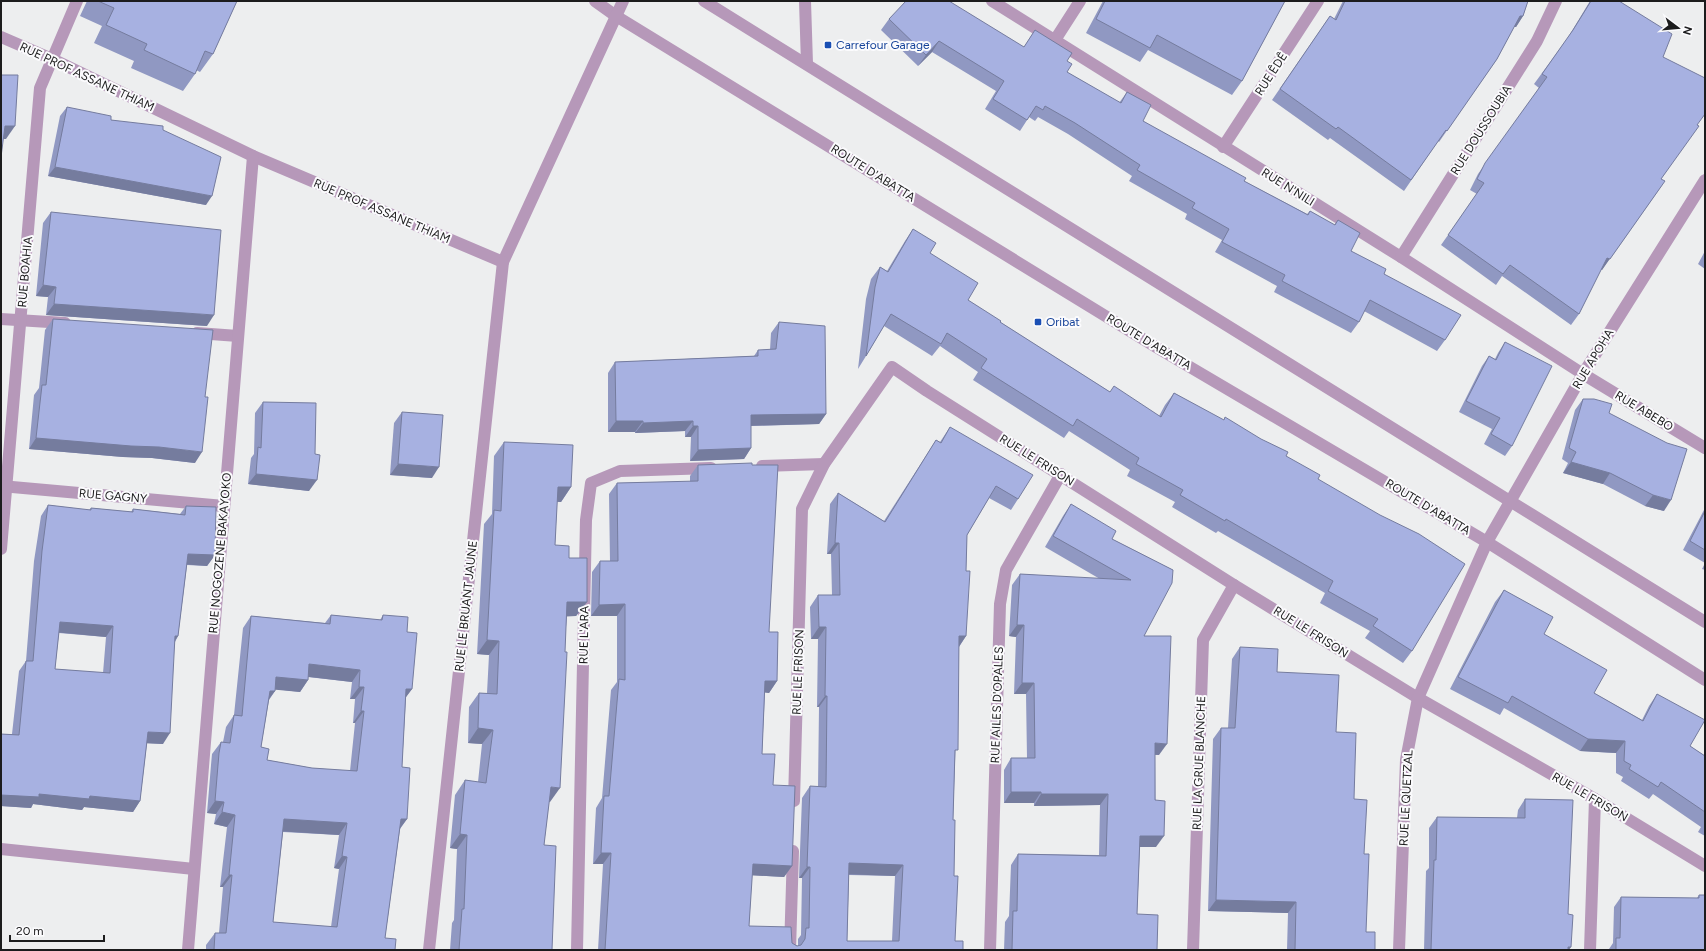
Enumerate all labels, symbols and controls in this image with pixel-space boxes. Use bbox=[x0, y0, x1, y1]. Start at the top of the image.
north arrow bbox=[1658, 8, 1698, 48]
text: N bbox=[1680, 25, 1695, 37]
place label: Carrefour Garage bbox=[836, 38, 930, 52]
street label: RUE PROF ASSANE THIAM bbox=[18, 40, 156, 114]
marker: Carrefour Garage bbox=[823, 40, 833, 50]
street label: RUE ÊDÊ bbox=[1252, 50, 1290, 98]
street label: RUE DOUSSOUBIA bbox=[1448, 82, 1514, 178]
street label: ROUTE D'ABATTA bbox=[828, 141, 918, 205]
street label: RUE N'NILI bbox=[1259, 165, 1317, 209]
street label: RUE PROF ASSANE THIAM bbox=[312, 176, 452, 246]
street label: RUE BOAHIA bbox=[15, 236, 35, 308]
street label: ROUTE D'ABATTA bbox=[1104, 311, 1194, 373]
place label: Oribat bbox=[1046, 315, 1080, 329]
marker: Oribat bbox=[1033, 317, 1043, 327]
street label: RUE APOHA bbox=[1570, 326, 1616, 392]
street label: RUE ABEBO bbox=[1612, 388, 1676, 434]
street label: RUE LE FRISON bbox=[997, 431, 1077, 489]
street label: RUE NOGOZENE BAKAYOKO bbox=[206, 472, 234, 634]
street label: ROUTE D'ABATTA bbox=[1383, 476, 1473, 538]
street label: RUE GAGNY bbox=[78, 486, 149, 506]
street label: RUE LE BRUANT JAUNE bbox=[452, 540, 480, 672]
street label: RUE LE FRISON bbox=[1271, 603, 1351, 661]
street label: RUE L'ARA bbox=[576, 606, 592, 664]
street label: RUE LE FRISON bbox=[790, 629, 806, 715]
street label: RUE AILES D'OPALES bbox=[988, 646, 1006, 764]
street label: RUE LA GRUE BLANCHE bbox=[1190, 696, 1208, 830]
street label: RUE LE QUETZAL bbox=[1396, 749, 1416, 846]
street label: RUE LE FRISON bbox=[1549, 770, 1631, 824]
scale bar bbox=[10, 917, 104, 943]
text: 20 m bbox=[16, 924, 44, 938]

